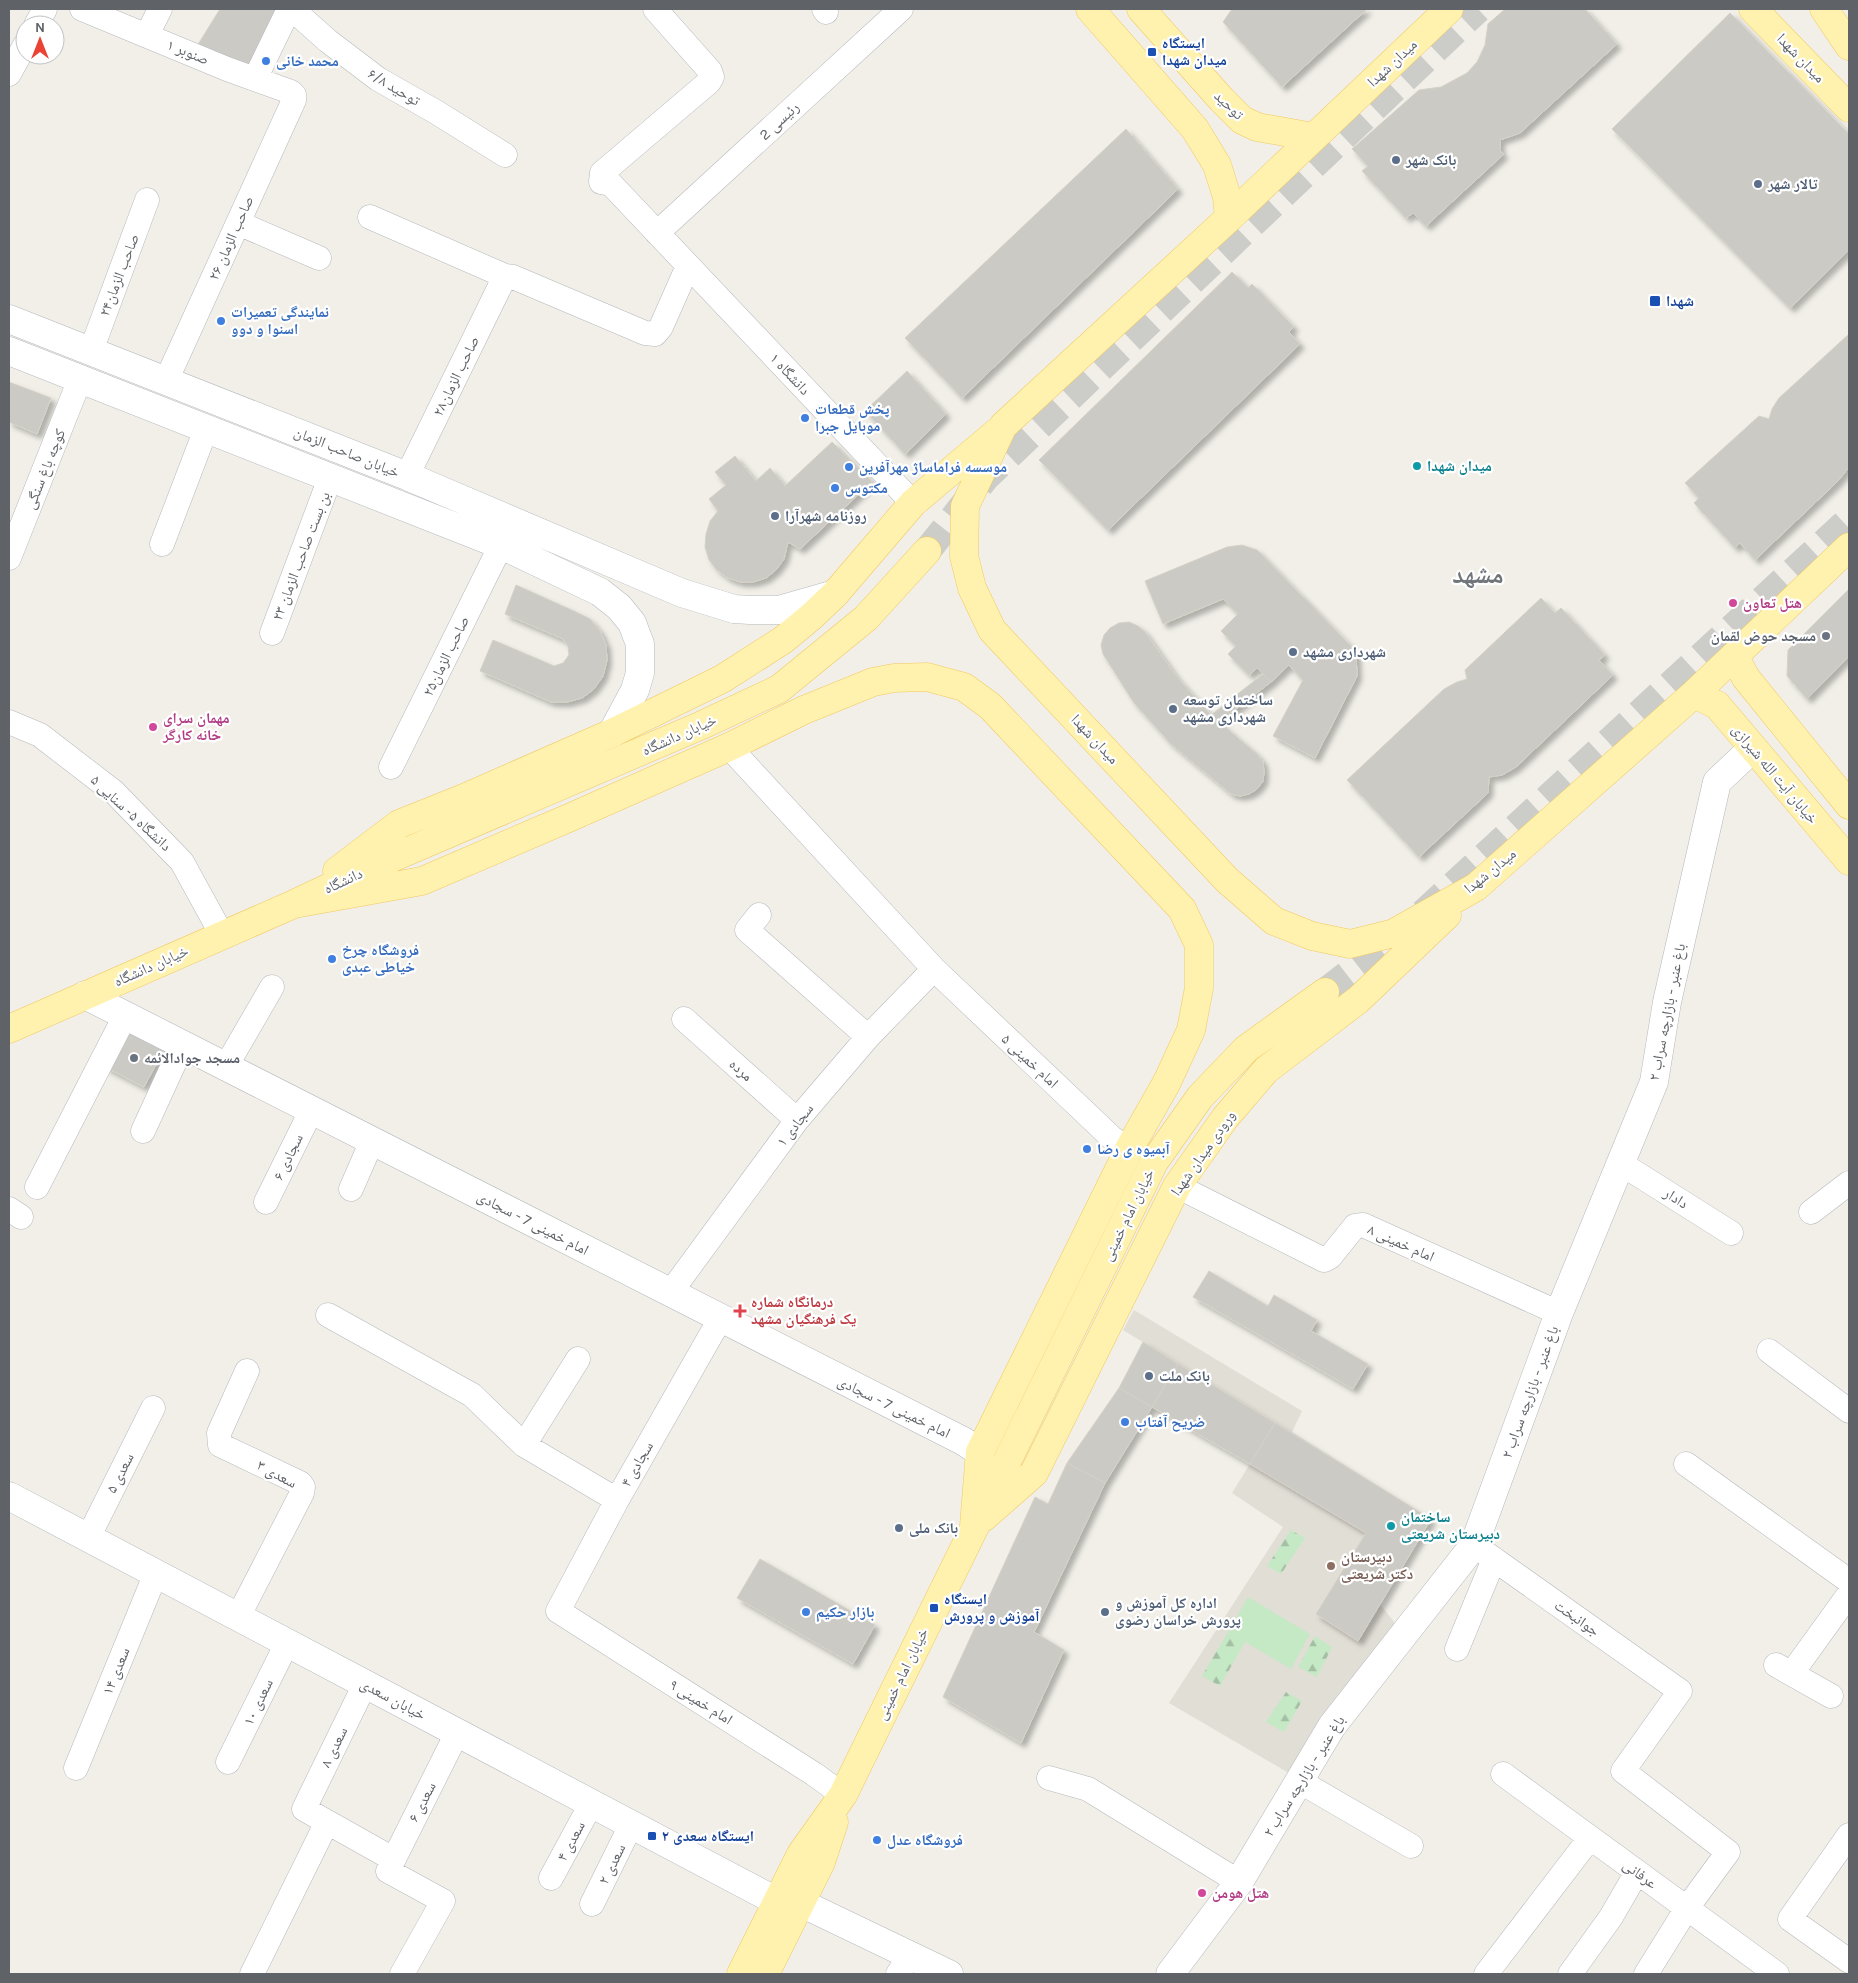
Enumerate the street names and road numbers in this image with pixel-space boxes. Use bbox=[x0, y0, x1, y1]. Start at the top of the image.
street label: میدان شهدا bbox=[1772, 30, 1829, 87]
street label: صنوبر ۱ bbox=[164, 35, 212, 69]
street label: میدان شهدا bbox=[1363, 35, 1421, 91]
street label: توحید ۶/۸ bbox=[365, 64, 424, 110]
street label: توحید bbox=[1210, 87, 1248, 124]
street label: رئیسی 2 bbox=[755, 98, 803, 145]
street label: صاحب الزمان ۲۶ bbox=[204, 193, 258, 283]
street label: صاحب الزمان۲۴ bbox=[95, 231, 144, 319]
street label: صاحب الزمان۲۸ bbox=[429, 333, 484, 419]
street label: دانشگاه ۱ bbox=[766, 349, 814, 399]
street label: خیابان صاحب الزمان bbox=[291, 423, 403, 482]
street label: کوچه باغ سنگی bbox=[21, 426, 70, 512]
street label: بن بست صاحب الزمان ۲۳ bbox=[268, 489, 335, 623]
street label: صاحب الزمان۲۵ bbox=[419, 613, 474, 699]
street label: خیابان دانشگاه bbox=[639, 710, 720, 760]
street label: میدان شهدا bbox=[1067, 710, 1123, 768]
street label: خیابان آیت الله شیرازی bbox=[1727, 721, 1822, 828]
street label: دانشگاه ۵- سنایی ۵ bbox=[86, 771, 175, 856]
street label: میدان شهدا bbox=[1460, 845, 1520, 898]
street label: دانشگاه bbox=[321, 864, 365, 898]
street label: خیابان دانشگاه bbox=[111, 941, 192, 991]
street label: باغ عنبر - بازارچه سراب ۲ bbox=[1645, 942, 1690, 1082]
street label: امام خمینی ۵ bbox=[997, 1030, 1062, 1093]
street label: مرده bbox=[726, 1055, 757, 1085]
street label: سجادی ۱ bbox=[773, 1100, 818, 1151]
street label: ورودی میدان شهدا bbox=[1167, 1107, 1240, 1200]
street label: سجادی ۶ bbox=[269, 1131, 308, 1184]
street label: خیابان امام خمینی bbox=[1098, 1166, 1159, 1264]
street label: دادار bbox=[1660, 1183, 1692, 1212]
street label: امام خمینی 7 - سجادی bbox=[474, 1187, 592, 1260]
street label: امام خمینی ۸ bbox=[1364, 1220, 1437, 1267]
street label: باغ عنبر - بازارچه سراب ۲ bbox=[1498, 1323, 1563, 1461]
street label: امام خمینی 7 - سجادی bbox=[834, 1372, 953, 1443]
street label: سجادی ۴ bbox=[617, 1438, 658, 1490]
street label: سعدی ۵ bbox=[102, 1450, 139, 1497]
street label: سعدی ۳ bbox=[253, 1456, 300, 1493]
street label: جوانبخت bbox=[1551, 1596, 1603, 1640]
street label: خیابان امام خمینی bbox=[872, 1625, 933, 1723]
street label: سعدی ۱۴ bbox=[98, 1645, 135, 1698]
street label: خیابان سعدی bbox=[357, 1674, 429, 1725]
street label: امام خمینی ۹ bbox=[665, 1675, 736, 1729]
street label: سعدی ۱۰ bbox=[239, 1676, 278, 1729]
street label: باغ عنبر - بازارچه سراب ۲ bbox=[1259, 1712, 1349, 1841]
street label: سعدی ۸ bbox=[317, 1724, 352, 1771]
street label: سعدی ۶ bbox=[404, 1779, 441, 1826]
street label: سعدی ۴ bbox=[553, 1818, 590, 1865]
street label: سعدی ۲ bbox=[595, 1841, 630, 1888]
street label: عرفانی bbox=[1619, 1856, 1661, 1894]

